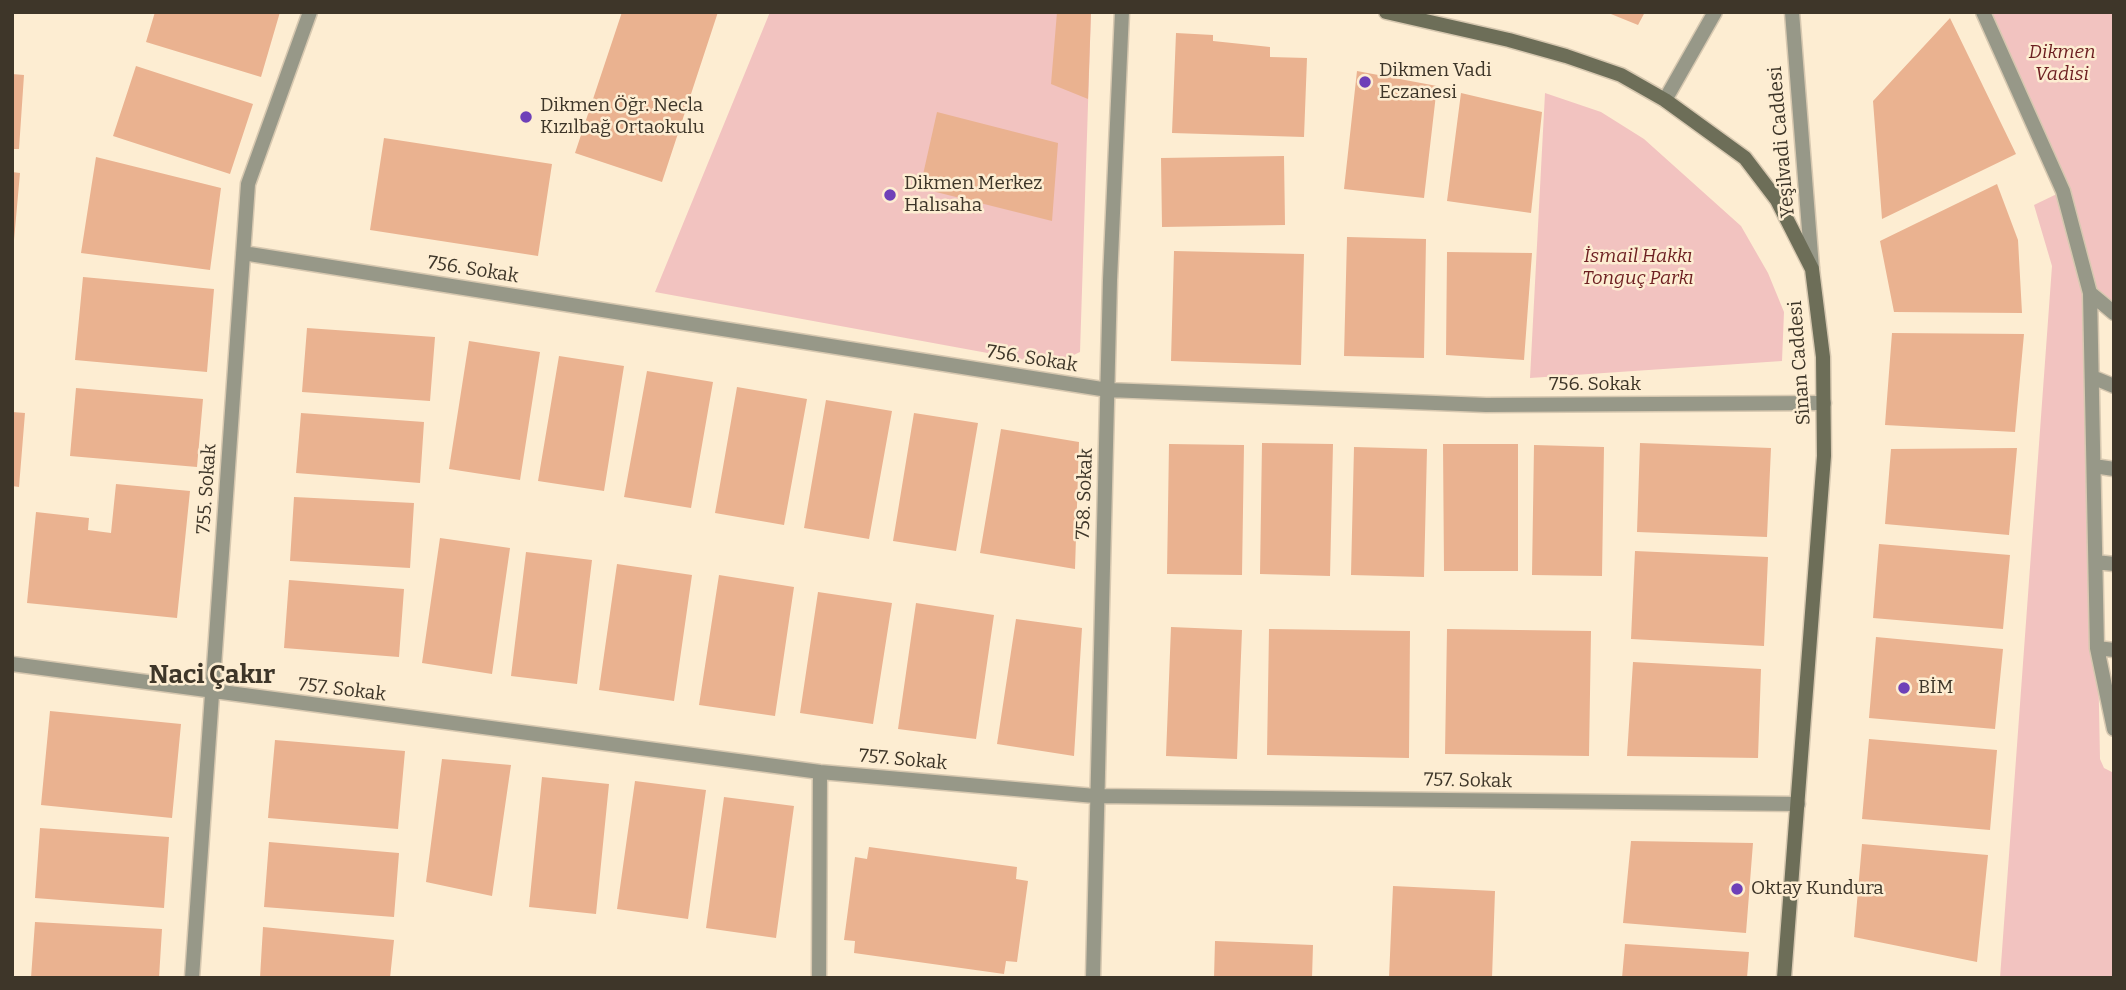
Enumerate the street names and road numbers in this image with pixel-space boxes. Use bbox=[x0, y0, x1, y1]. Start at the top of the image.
street label: Yeşilvadi Caddesi bbox=[1764, 65, 1800, 219]
street label: 756. Sokak bbox=[426, 252, 520, 288]
street label: Sinan Caddesi bbox=[1784, 300, 1816, 426]
street label: 756. Sokak bbox=[985, 341, 1079, 377]
street label: 756. Sokak bbox=[1549, 374, 1641, 396]
street label: 755. Sokak bbox=[192, 443, 222, 535]
street label: 758. Sokak bbox=[1072, 448, 1098, 540]
street label: 757. Sokak bbox=[297, 673, 387, 707]
street label: 757. Sokak bbox=[858, 745, 948, 775]
street label: 757. Sokak bbox=[1424, 769, 1512, 793]

